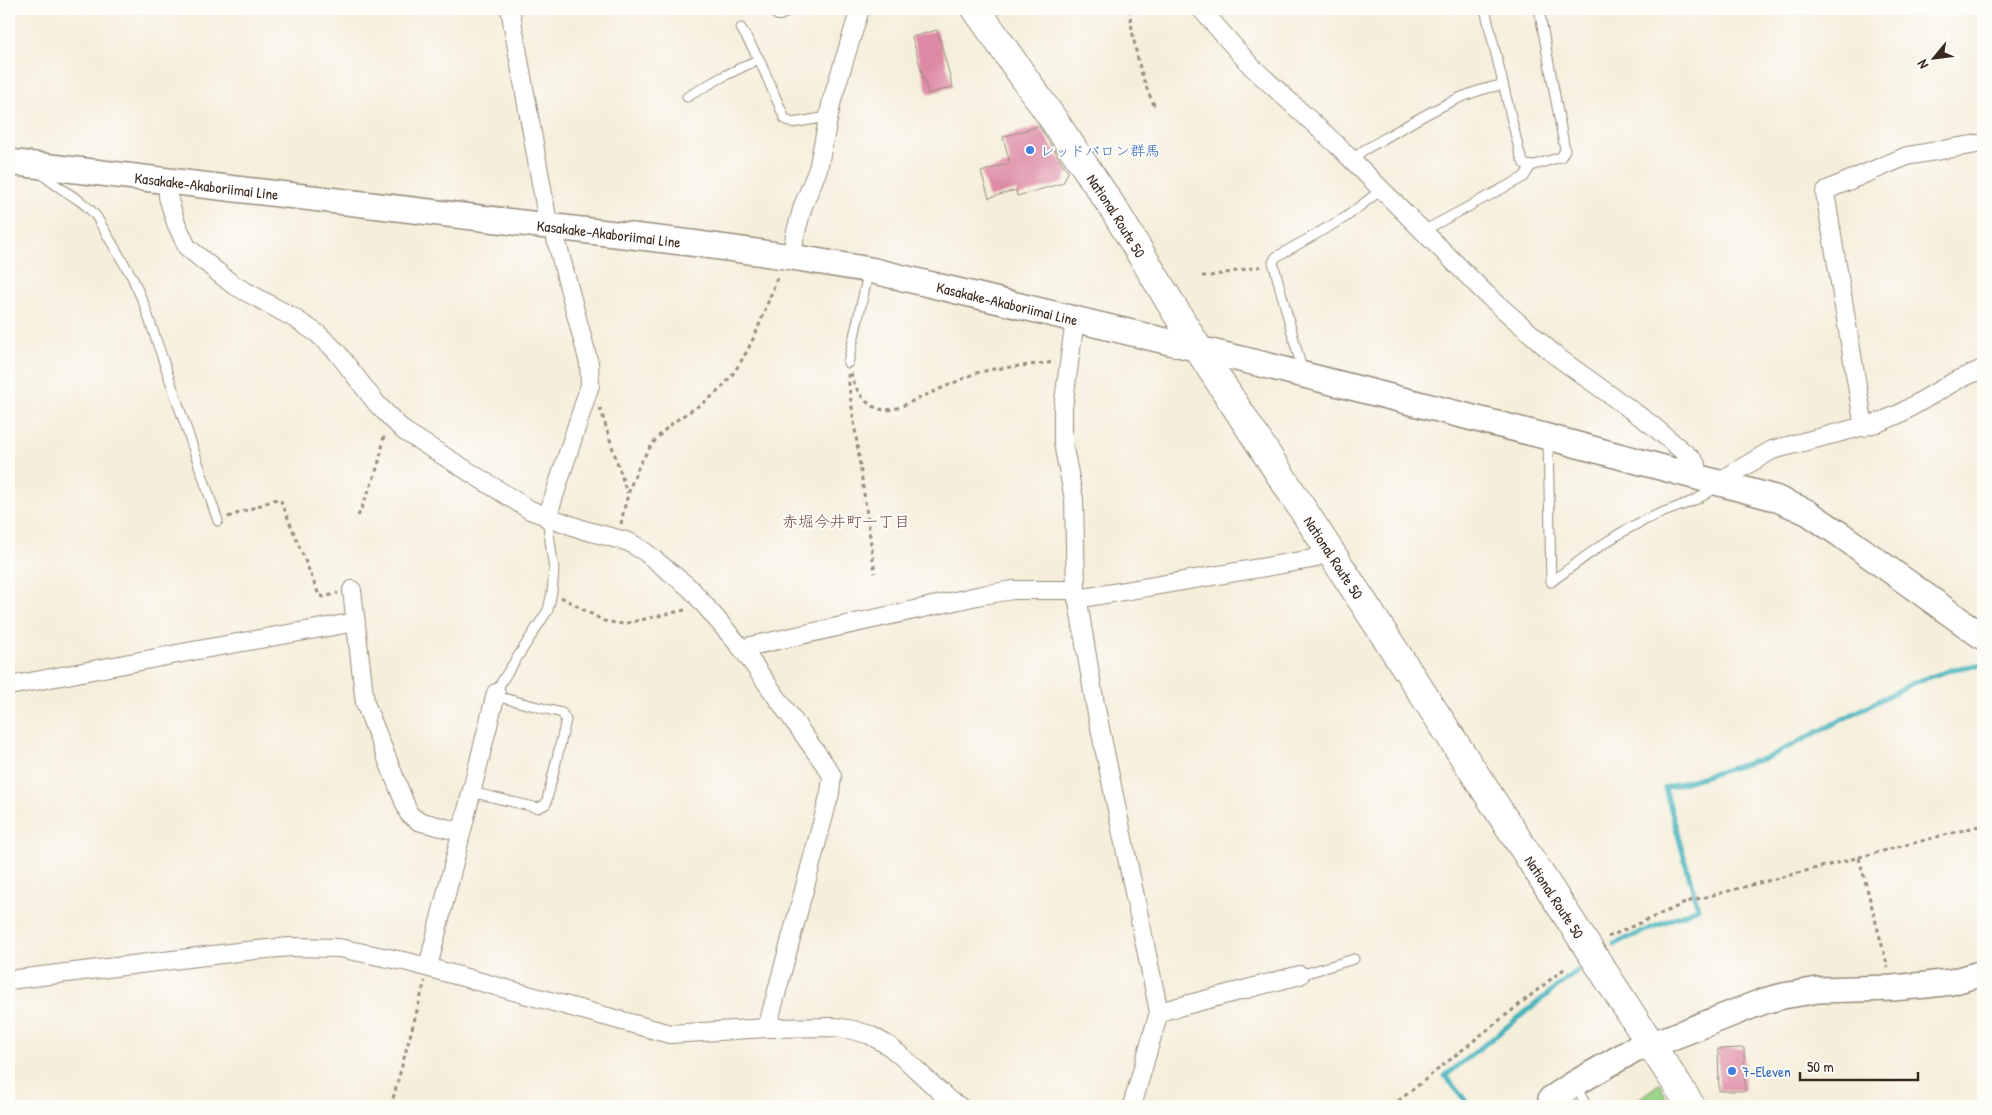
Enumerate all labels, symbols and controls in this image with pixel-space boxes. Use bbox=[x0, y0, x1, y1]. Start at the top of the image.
north arrow bbox=[1910, 32, 1960, 82]
text: N bbox=[1912, 56, 1932, 72]
place label: レッドバロン群馬 bbox=[1040, 140, 1160, 161]
marker: レッドバロン群馬 bbox=[1024, 144, 1036, 156]
street label: Kasakake-Akaboriimai Line bbox=[134, 167, 280, 204]
street label: National Route 50 bbox=[1082, 170, 1151, 262]
street label: Kasakake-Akaboriimai Line bbox=[536, 214, 682, 252]
street label: Kasakake-Akaboriimai Line bbox=[934, 276, 1080, 330]
district label: 赤堀今井町一丁目 bbox=[782, 510, 910, 532]
street label: National Route 50 bbox=[1299, 512, 1369, 603]
street label: National Route 50 bbox=[1520, 851, 1590, 943]
scale bar bbox=[1800, 1050, 1917, 1082]
text: 50 m bbox=[1807, 1056, 1834, 1077]
place label: 7-Eleven bbox=[1742, 1061, 1791, 1082]
marker: 7-Eleven bbox=[1726, 1065, 1738, 1077]

